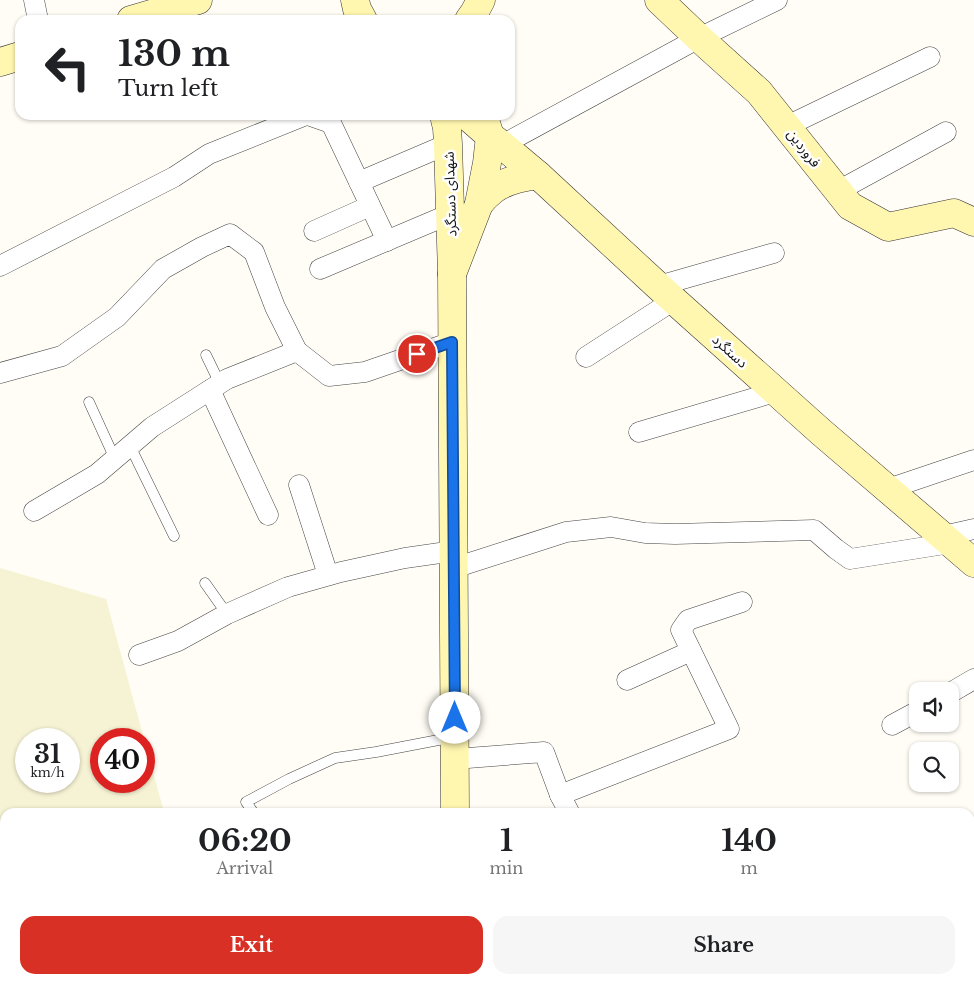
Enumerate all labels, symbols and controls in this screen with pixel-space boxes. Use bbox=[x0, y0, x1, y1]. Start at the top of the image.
text: 130 m bbox=[118, 32, 230, 75]
icon: left bbox=[35, 35, 100, 100]
text: Turn left bbox=[118, 75, 218, 102]
street label: فروردین bbox=[783, 125, 825, 171]
street label: شهدای دستگرد bbox=[440, 151, 460, 237]
street label: دستگرد bbox=[708, 330, 752, 372]
pin bbox=[396, 333, 438, 375]
icon: arrive bbox=[403, 340, 431, 368]
map controls bbox=[909, 682, 959, 792]
button: sound bbox=[909, 682, 959, 732]
position arrow bbox=[428, 691, 480, 743]
speed limit sign: 40 bbox=[90, 728, 155, 793]
text: 31 bbox=[34, 739, 61, 770]
button: search bbox=[909, 742, 959, 792]
text: km/h bbox=[30, 765, 65, 780]
text: 06:20 bbox=[198, 822, 292, 859]
text: 1 bbox=[500, 822, 513, 859]
text: 140 bbox=[721, 822, 777, 859]
text: Arrival bbox=[216, 858, 273, 878]
text: min bbox=[490, 858, 523, 878]
text: m bbox=[741, 858, 758, 878]
button: Exit bbox=[20, 916, 483, 974]
button: Share bbox=[493, 916, 955, 974]

